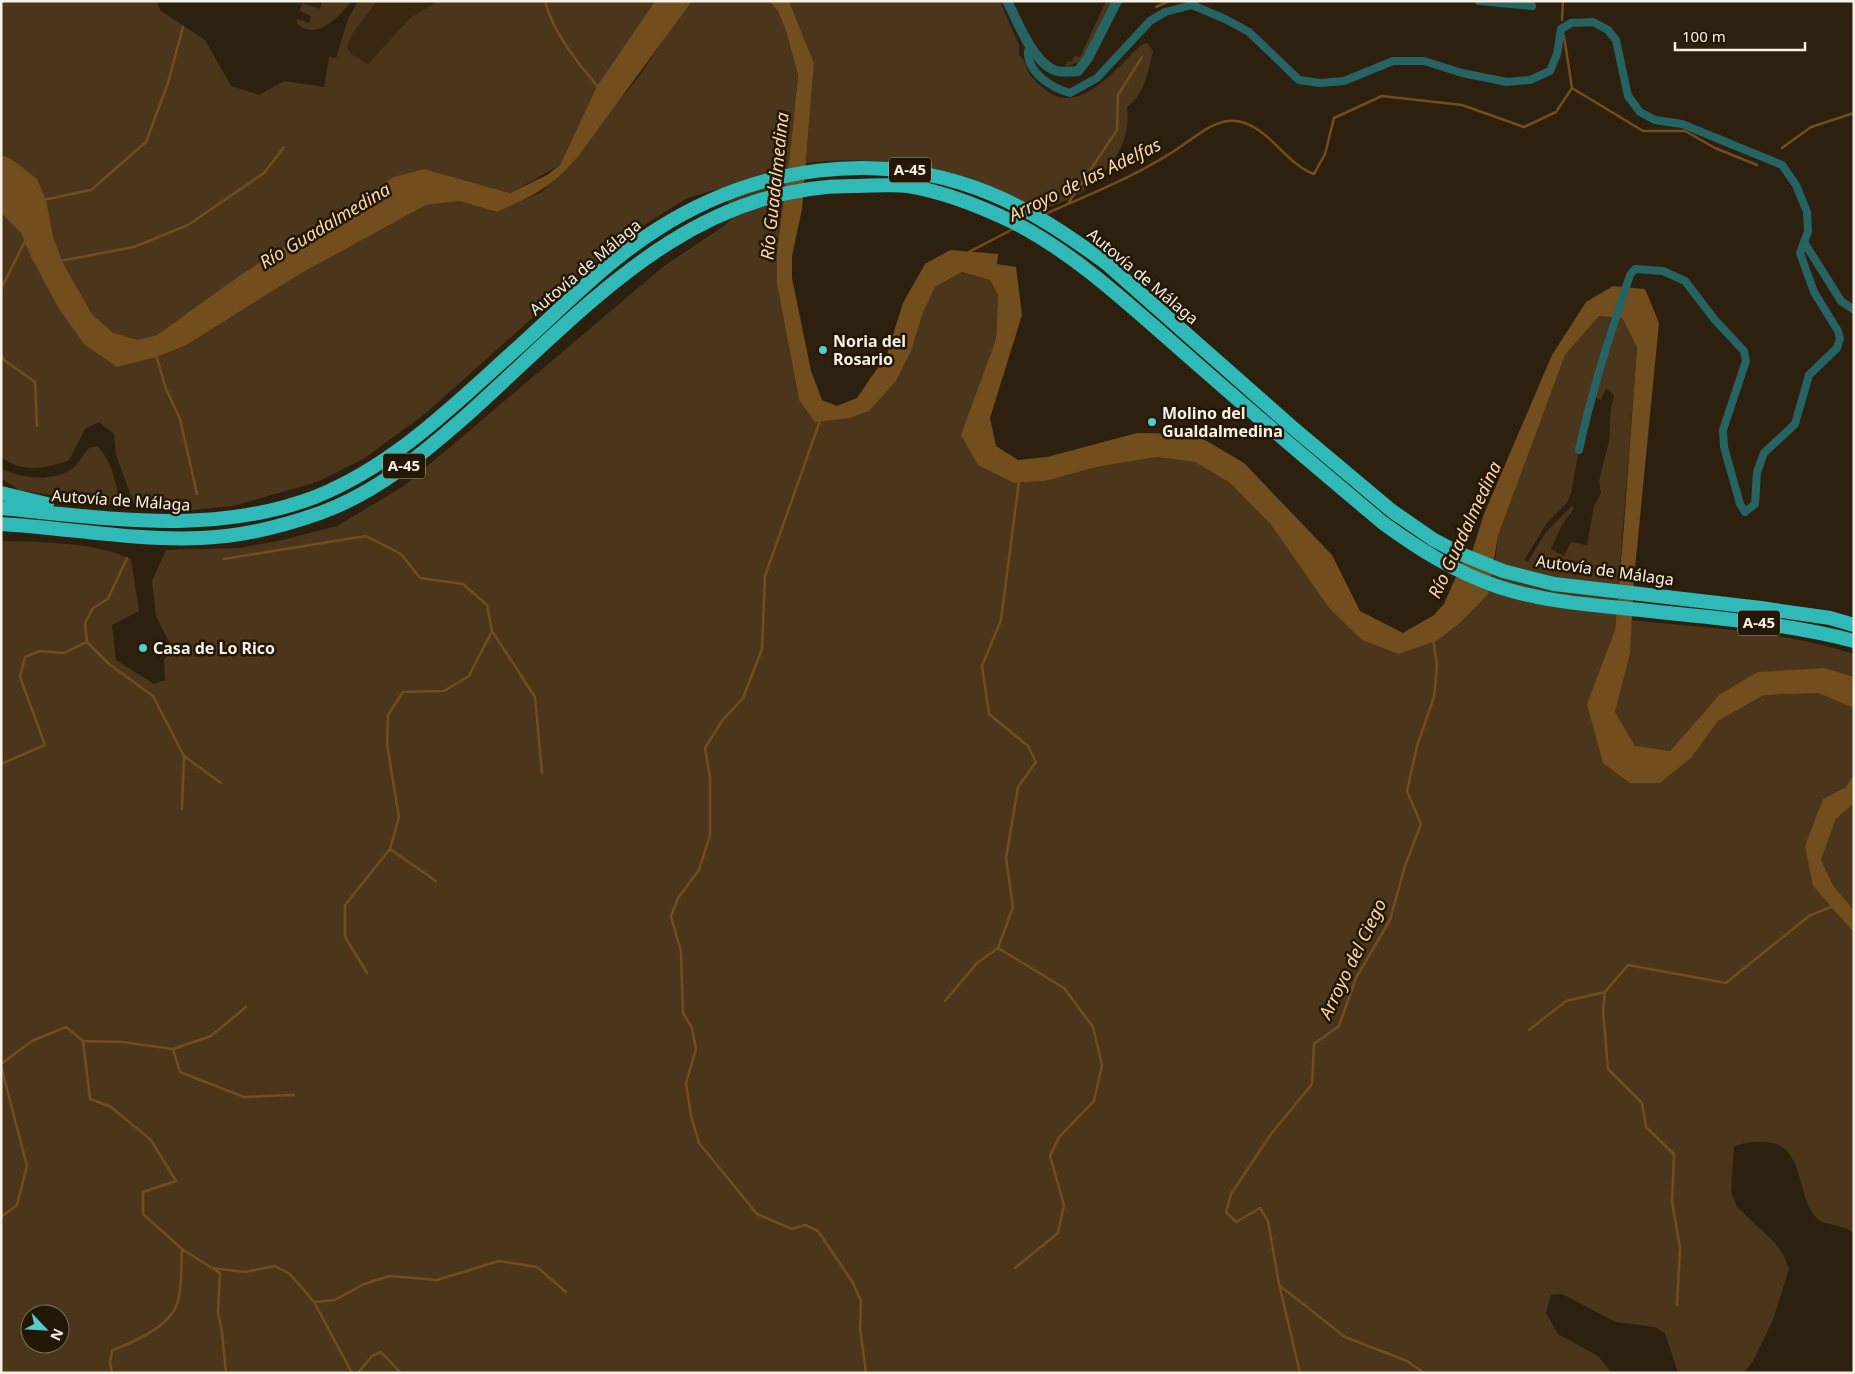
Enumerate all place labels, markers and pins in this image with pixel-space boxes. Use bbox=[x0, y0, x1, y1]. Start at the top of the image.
place label: Noria del Rosario bbox=[833, 330, 906, 370]
marker: Noria del Rosario bbox=[817, 344, 829, 356]
place label: Molino del Gualdalmedina bbox=[1162, 402, 1283, 442]
marker: Molino del Gualdalmedina bbox=[1146, 416, 1158, 428]
place label: Casa de Lo Rico bbox=[153, 637, 275, 659]
marker: Casa de Lo Rico bbox=[137, 642, 149, 654]

